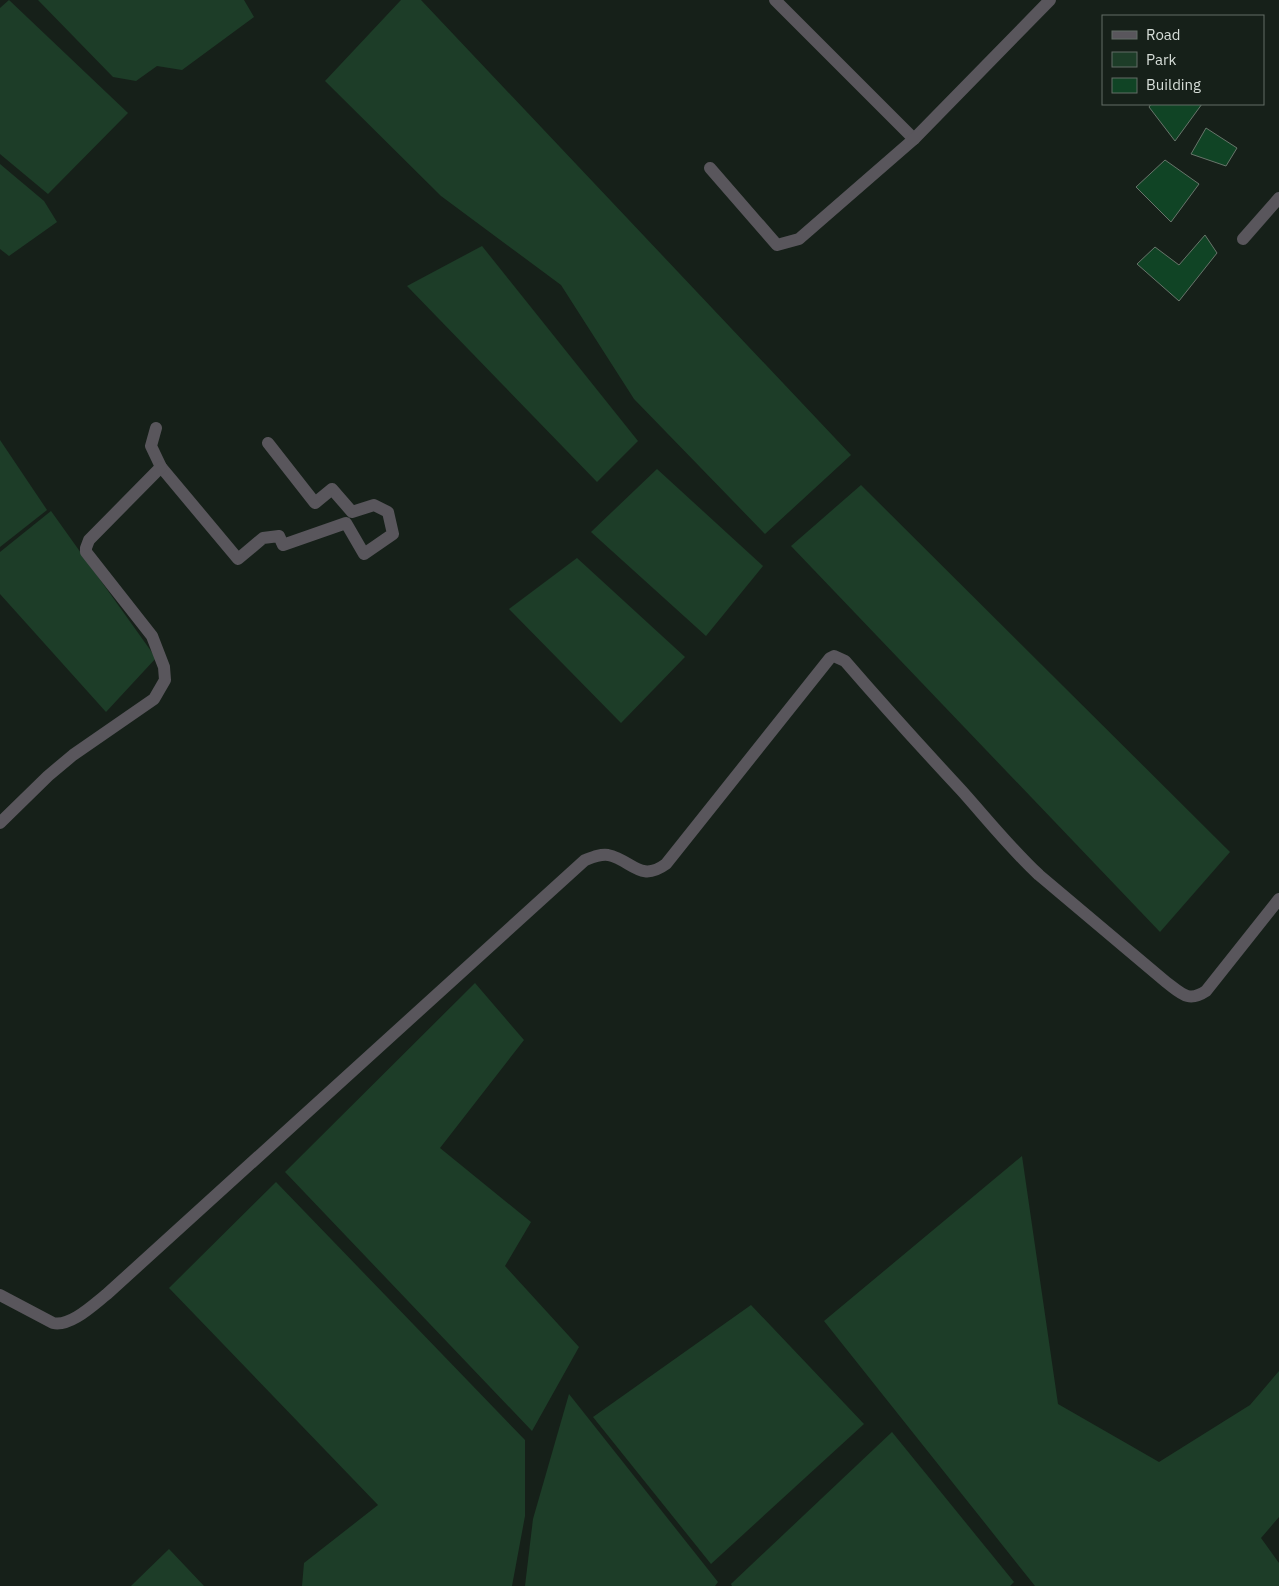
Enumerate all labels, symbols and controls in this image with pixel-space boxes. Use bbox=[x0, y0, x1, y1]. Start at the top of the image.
legend bbox=[1102, 15, 1264, 105]
text: Road bbox=[1146, 25, 1181, 44]
text: Park bbox=[1146, 50, 1176, 69]
text: Building bbox=[1146, 75, 1201, 94]

